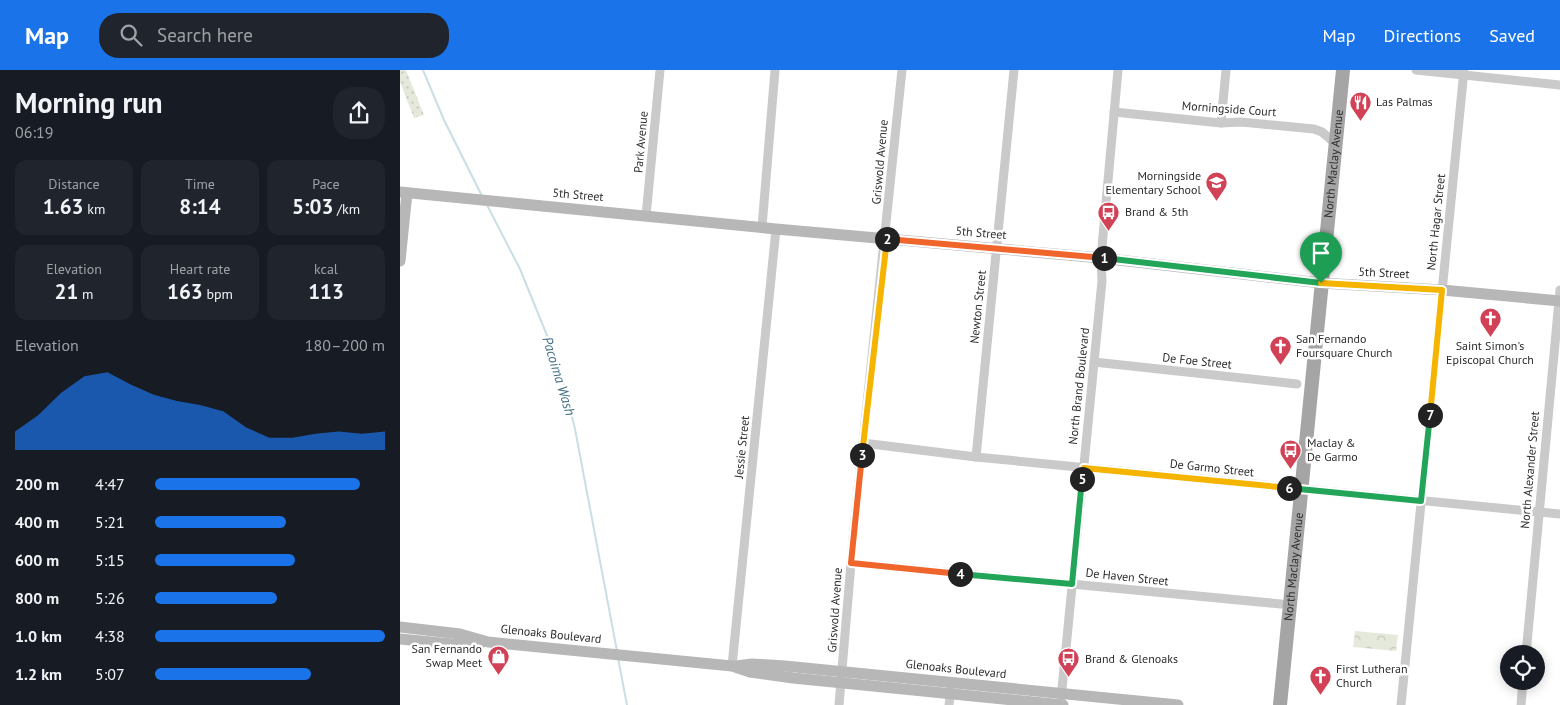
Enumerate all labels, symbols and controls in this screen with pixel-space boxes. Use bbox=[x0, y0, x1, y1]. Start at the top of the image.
search box bbox=[99, 13, 449, 58]
text: Map bbox=[25, 20, 69, 51]
icon: search bbox=[117, 21, 145, 49]
text: Search here bbox=[157, 23, 253, 47]
text: Map bbox=[1323, 24, 1355, 47]
text: Directions bbox=[1383, 24, 1461, 47]
text: Saved bbox=[1489, 24, 1535, 47]
text: Morning run bbox=[15, 84, 163, 121]
button: share bbox=[333, 87, 385, 139]
restaurant icon: Las Palmas bbox=[1348, 90, 1372, 121]
place label: Las Palmas bbox=[1376, 94, 1433, 109]
street label: Morningside Court bbox=[1181, 98, 1277, 119]
street label: North Maclay Avenue bbox=[1320, 109, 1346, 218]
street label: Park Avenue bbox=[630, 110, 651, 173]
street label: Griswold Avenue bbox=[868, 119, 891, 205]
text: 06:19 bbox=[15, 122, 53, 142]
place label: Morningside Elementary School bbox=[1105, 168, 1201, 197]
school or university icon: Morningside Elementary School bbox=[1205, 171, 1229, 202]
street label: North Hagar Street bbox=[1423, 173, 1448, 271]
text: Distance bbox=[48, 175, 100, 193]
text: Time bbox=[185, 175, 215, 193]
text: Pace bbox=[312, 175, 340, 193]
street label: 5th Street bbox=[552, 185, 604, 204]
text: 1.63 bbox=[43, 193, 84, 220]
text: 8:14 bbox=[179, 193, 221, 220]
text: 5:03 bbox=[292, 193, 333, 220]
text: km bbox=[84, 200, 105, 218]
text: /km bbox=[333, 200, 360, 218]
bus stop icon: Brand & 5th bbox=[1097, 200, 1121, 231]
place label: Brand & 5th bbox=[1125, 204, 1188, 219]
street label: 5th Street bbox=[955, 223, 1007, 242]
pin: 2 bbox=[874, 226, 900, 252]
text: 2 bbox=[884, 230, 891, 248]
pin bbox=[1300, 232, 1342, 283]
icon: arrive bbox=[1307, 239, 1335, 267]
pin: 1 bbox=[1092, 246, 1116, 270]
text: 1 bbox=[1101, 249, 1108, 267]
text: Elevation bbox=[46, 260, 102, 278]
text: Heart rate bbox=[170, 260, 230, 278]
text: kcal bbox=[314, 260, 338, 278]
street label: 5th Street bbox=[1358, 264, 1410, 281]
street label: Newton Street bbox=[966, 270, 989, 344]
text: 21 bbox=[55, 278, 78, 305]
text: 163 bbox=[167, 278, 203, 305]
text: 113 bbox=[308, 278, 344, 305]
text: m bbox=[78, 285, 93, 303]
text: bpm bbox=[203, 285, 233, 303]
church icon: Saint Simon's Episcopal Church bbox=[1478, 307, 1502, 338]
street label: North Brand Boulevard bbox=[1065, 327, 1092, 445]
place label: San Fernando Foursquare Church bbox=[1296, 331, 1392, 360]
water label: Pacoima Wash bbox=[538, 334, 580, 418]
church icon: San Fernando Foursquare Church bbox=[1268, 334, 1292, 365]
text: Elevation bbox=[15, 335, 79, 355]
text: 180–200 m bbox=[305, 335, 385, 355]
place label: Saint Simon's Episcopal Church bbox=[1446, 338, 1534, 367]
street label: De Foe Street bbox=[1162, 349, 1233, 372]
pin: 7 bbox=[1418, 402, 1442, 428]
text: 7 bbox=[1427, 406, 1434, 424]
street label: North Alexander Street bbox=[1517, 411, 1542, 529]
street label: Jessie Street bbox=[731, 415, 752, 480]
place label: Maclay & De Garmo bbox=[1307, 435, 1358, 464]
bus stop icon: Maclay & De Garmo bbox=[1279, 438, 1303, 469]
pin: 3 bbox=[850, 442, 874, 468]
text: 3 bbox=[859, 446, 866, 464]
street label: De Garmo Street bbox=[1169, 456, 1255, 479]
pin: 5 bbox=[1070, 466, 1094, 492]
text: 5 bbox=[1079, 470, 1086, 488]
text: 200 m bbox=[15, 474, 59, 494]
text: 4:47 bbox=[95, 474, 125, 494]
pin: 6 bbox=[1276, 476, 1302, 500]
text: 6 bbox=[1286, 479, 1293, 497]
text: 400 m bbox=[15, 512, 59, 532]
text: 5:21 bbox=[95, 512, 125, 532]
street label: North Maclay Avenue bbox=[1280, 512, 1306, 621]
text: 600 m bbox=[15, 550, 59, 570]
text: 5:15 bbox=[95, 550, 125, 570]
pin: 4 bbox=[948, 562, 972, 586]
text: 4 bbox=[957, 565, 964, 583]
street label: De Haven Street bbox=[1085, 565, 1169, 588]
street label: Griswold Avenue bbox=[824, 567, 845, 653]
text: 800 m bbox=[15, 588, 59, 608]
text: 5:26 bbox=[95, 588, 125, 608]
street label: Glenoaks Boulevard bbox=[500, 621, 602, 646]
text: 1.0 km bbox=[15, 626, 62, 646]
text: 4:38 bbox=[95, 626, 125, 646]
place label: San Fernando Swap Meet bbox=[412, 641, 482, 670]
shop icon: San Fernando Swap Meet bbox=[486, 644, 510, 675]
map controls bbox=[1500, 645, 1545, 690]
button: locate bbox=[1500, 645, 1545, 690]
bus stop icon: Brand & Glenoaks bbox=[1057, 647, 1081, 678]
place label: Brand & Glenoaks bbox=[1085, 651, 1178, 666]
street label: Glenoaks Boulevard bbox=[905, 656, 1007, 681]
place label: First Lutheran Church bbox=[1336, 661, 1408, 690]
text: 1.2 km bbox=[15, 664, 62, 684]
text: 5:07 bbox=[95, 664, 125, 684]
church icon: First Lutheran Church bbox=[1308, 664, 1332, 695]

